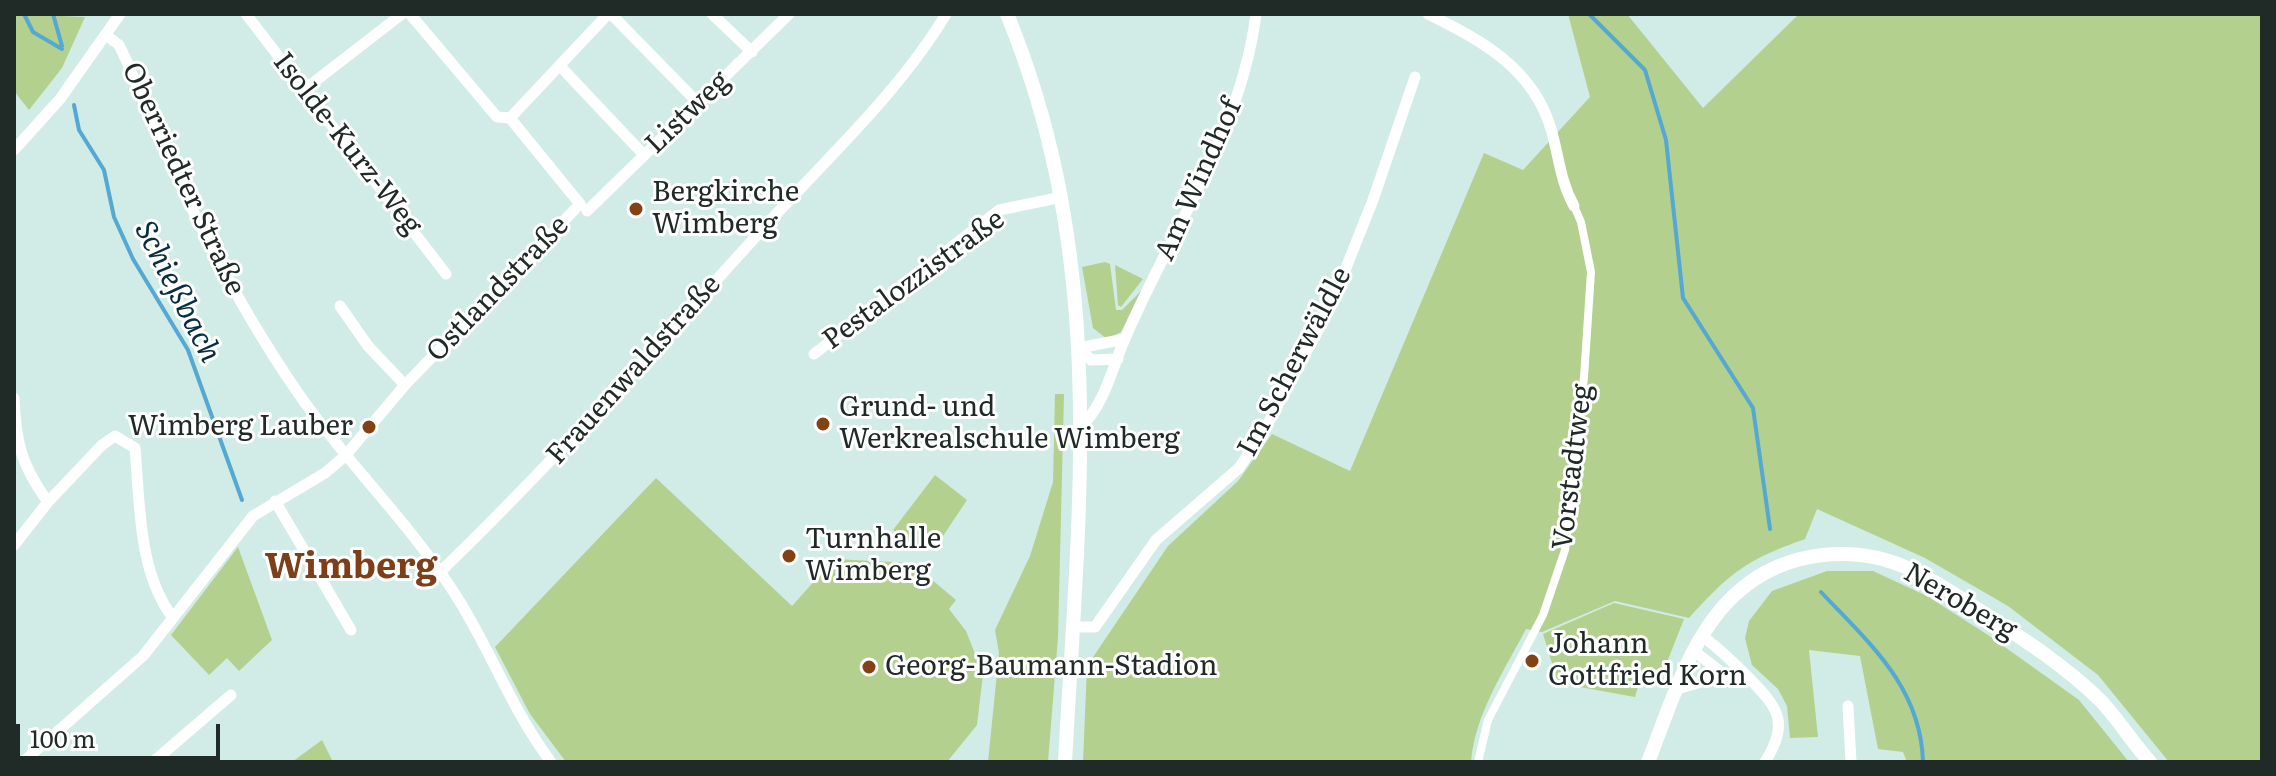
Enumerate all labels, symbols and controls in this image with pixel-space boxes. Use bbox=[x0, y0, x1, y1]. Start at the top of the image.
street label: Isolde-Kurz-Weg bbox=[265, 46, 429, 242]
street label: Oberriedter Straße bbox=[114, 57, 252, 301]
street label: Listweg bbox=[639, 65, 737, 161]
street label: Am Windhof bbox=[1148, 94, 1250, 266]
place label: Bergkirche Wimberg bbox=[652, 176, 799, 242]
marker: Bergkirche Wimberg bbox=[627, 200, 645, 218]
street label: Pestalozzistraße bbox=[817, 203, 1011, 357]
street label: Ostlandstraße bbox=[420, 209, 576, 369]
water label: Schießbach bbox=[126, 215, 228, 369]
street label: Im Scherwäldle bbox=[1231, 262, 1359, 462]
street label: Frauenwaldstraße bbox=[540, 268, 728, 472]
street label: Vorstadtweg bbox=[1546, 382, 1600, 552]
place label: Grund- und Werkrealschule Wimberg bbox=[839, 391, 1180, 457]
place label: Wimberg Lauber bbox=[128, 410, 353, 444]
marker: Grund- und Werkrealschule Wimberg bbox=[814, 415, 832, 433]
marker: Wimberg Lauber bbox=[360, 418, 378, 436]
place label: Turnhalle Wimberg bbox=[805, 523, 941, 589]
district label: Wimberg bbox=[265, 545, 437, 589]
marker: Turnhalle Wimberg bbox=[780, 547, 798, 565]
street label: Neroberg bbox=[1898, 556, 2022, 648]
place label: Johann Gottfried Korn bbox=[1548, 628, 1747, 694]
place label: Georg-Baumann-Stadion bbox=[885, 650, 1217, 684]
marker: Johann Gottfried Korn bbox=[1523, 652, 1541, 670]
marker: Georg-Baumann-Stadion bbox=[860, 658, 878, 676]
scale bar bbox=[20, 708, 224, 758]
text: 100 m bbox=[30, 720, 96, 755]

